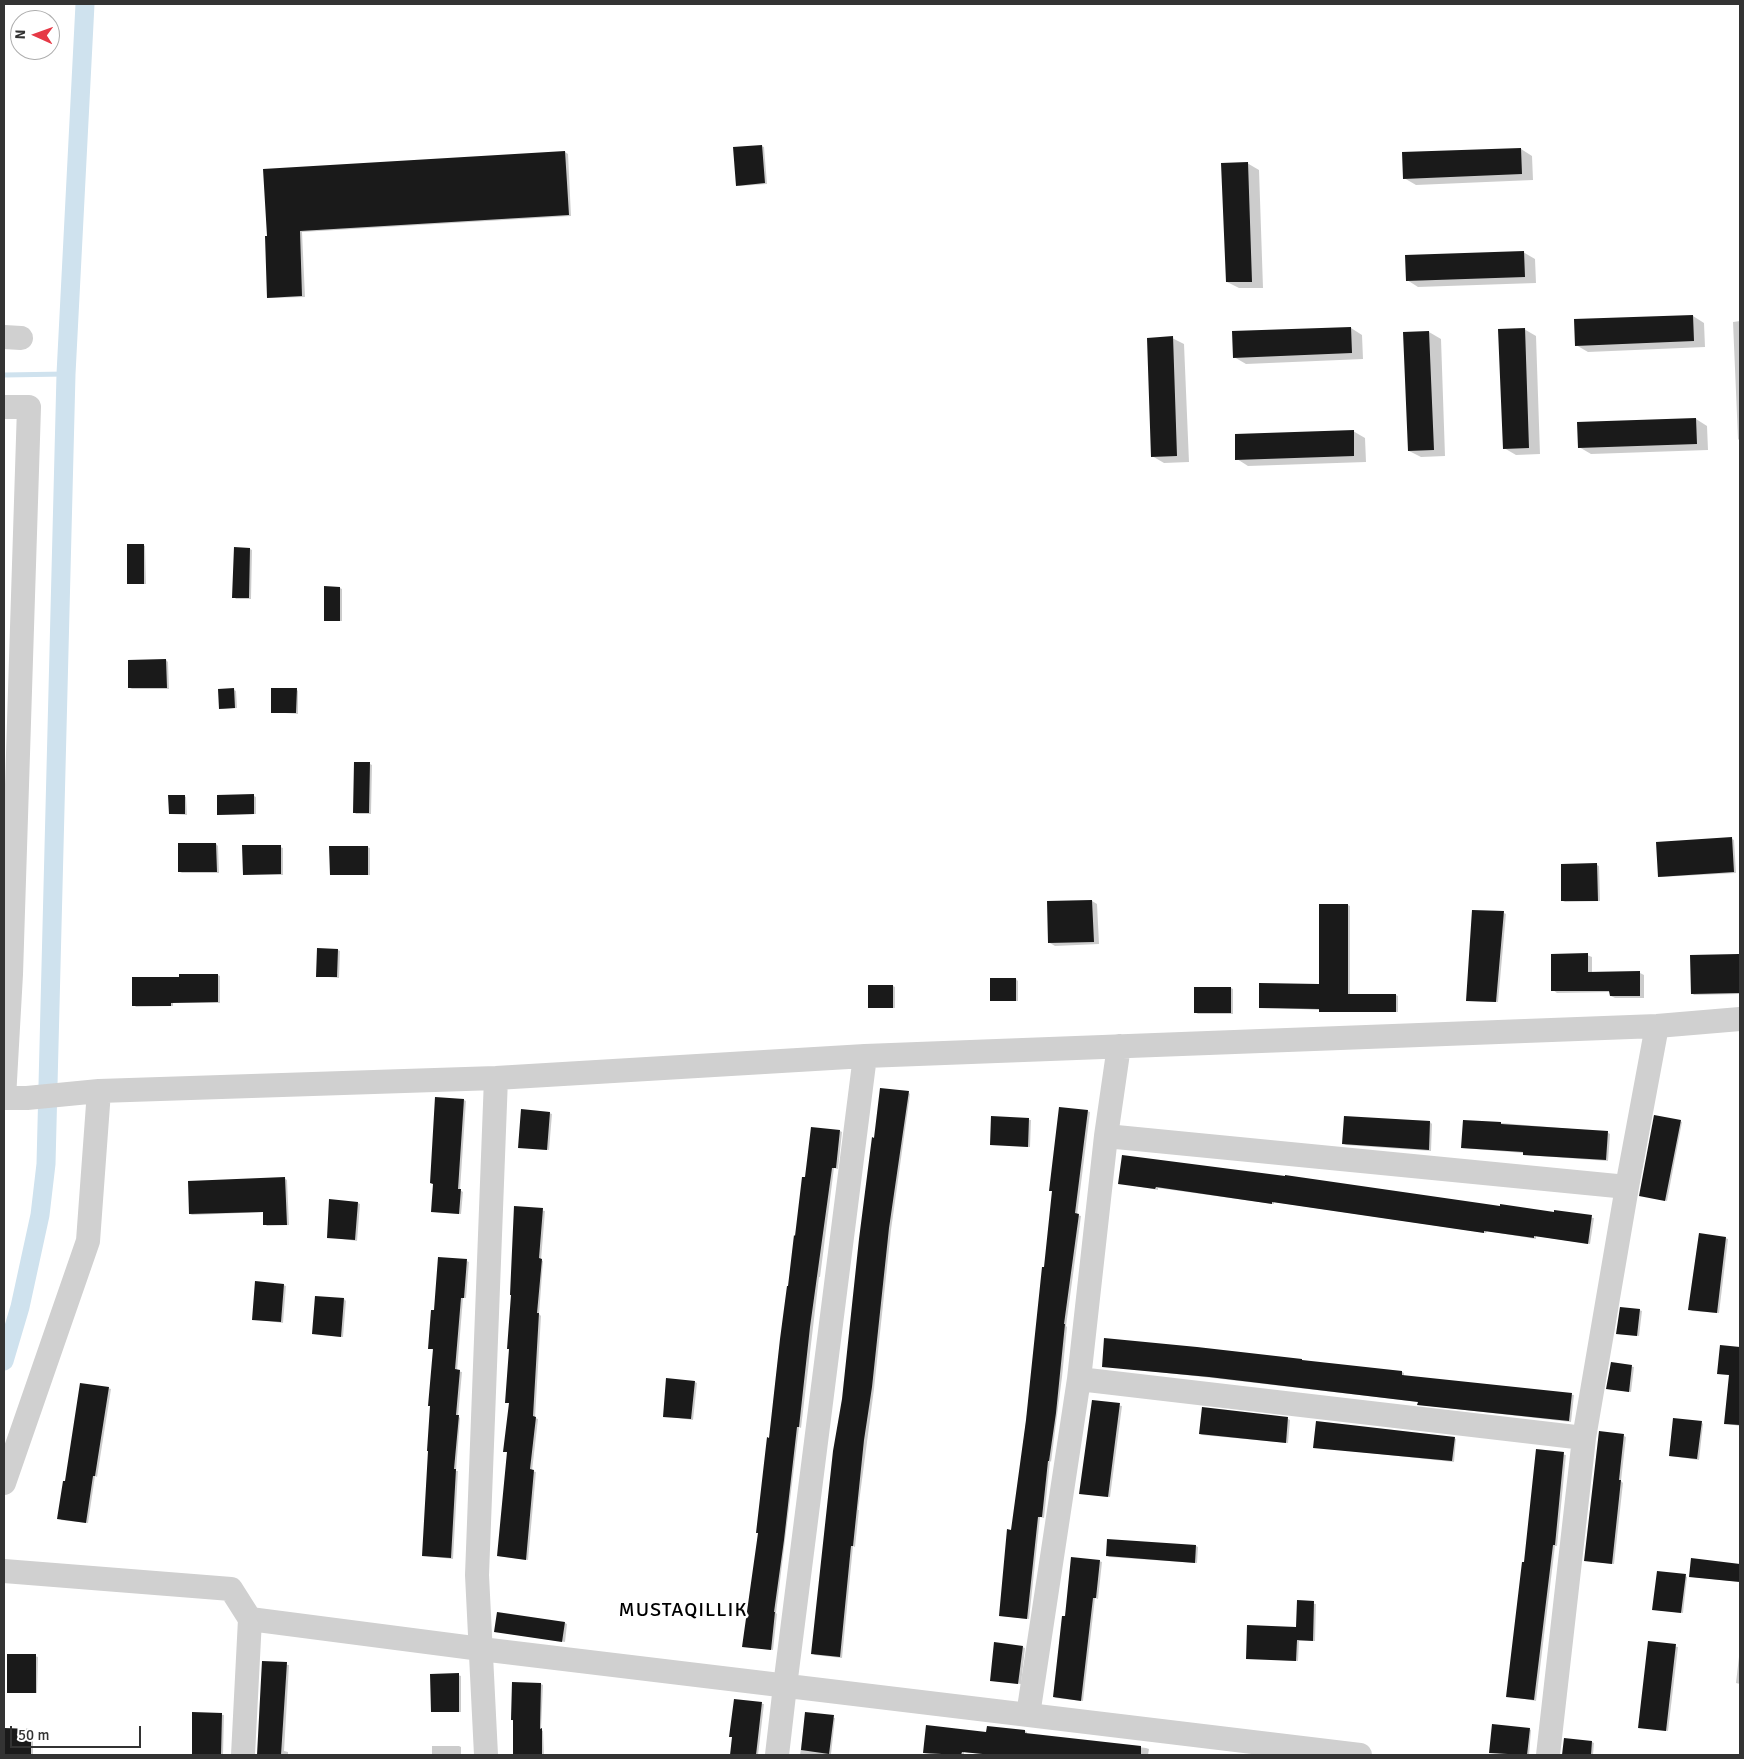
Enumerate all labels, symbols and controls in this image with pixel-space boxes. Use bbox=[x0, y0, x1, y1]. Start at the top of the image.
north arrow bbox=[10, 10, 60, 60]
text: N bbox=[12, 29, 29, 40]
district label: MUSTAQILLIK bbox=[617, 1599, 749, 1623]
scale bar bbox=[12, 1716, 144, 1748]
text: 50 m bbox=[18, 1726, 49, 1744]

